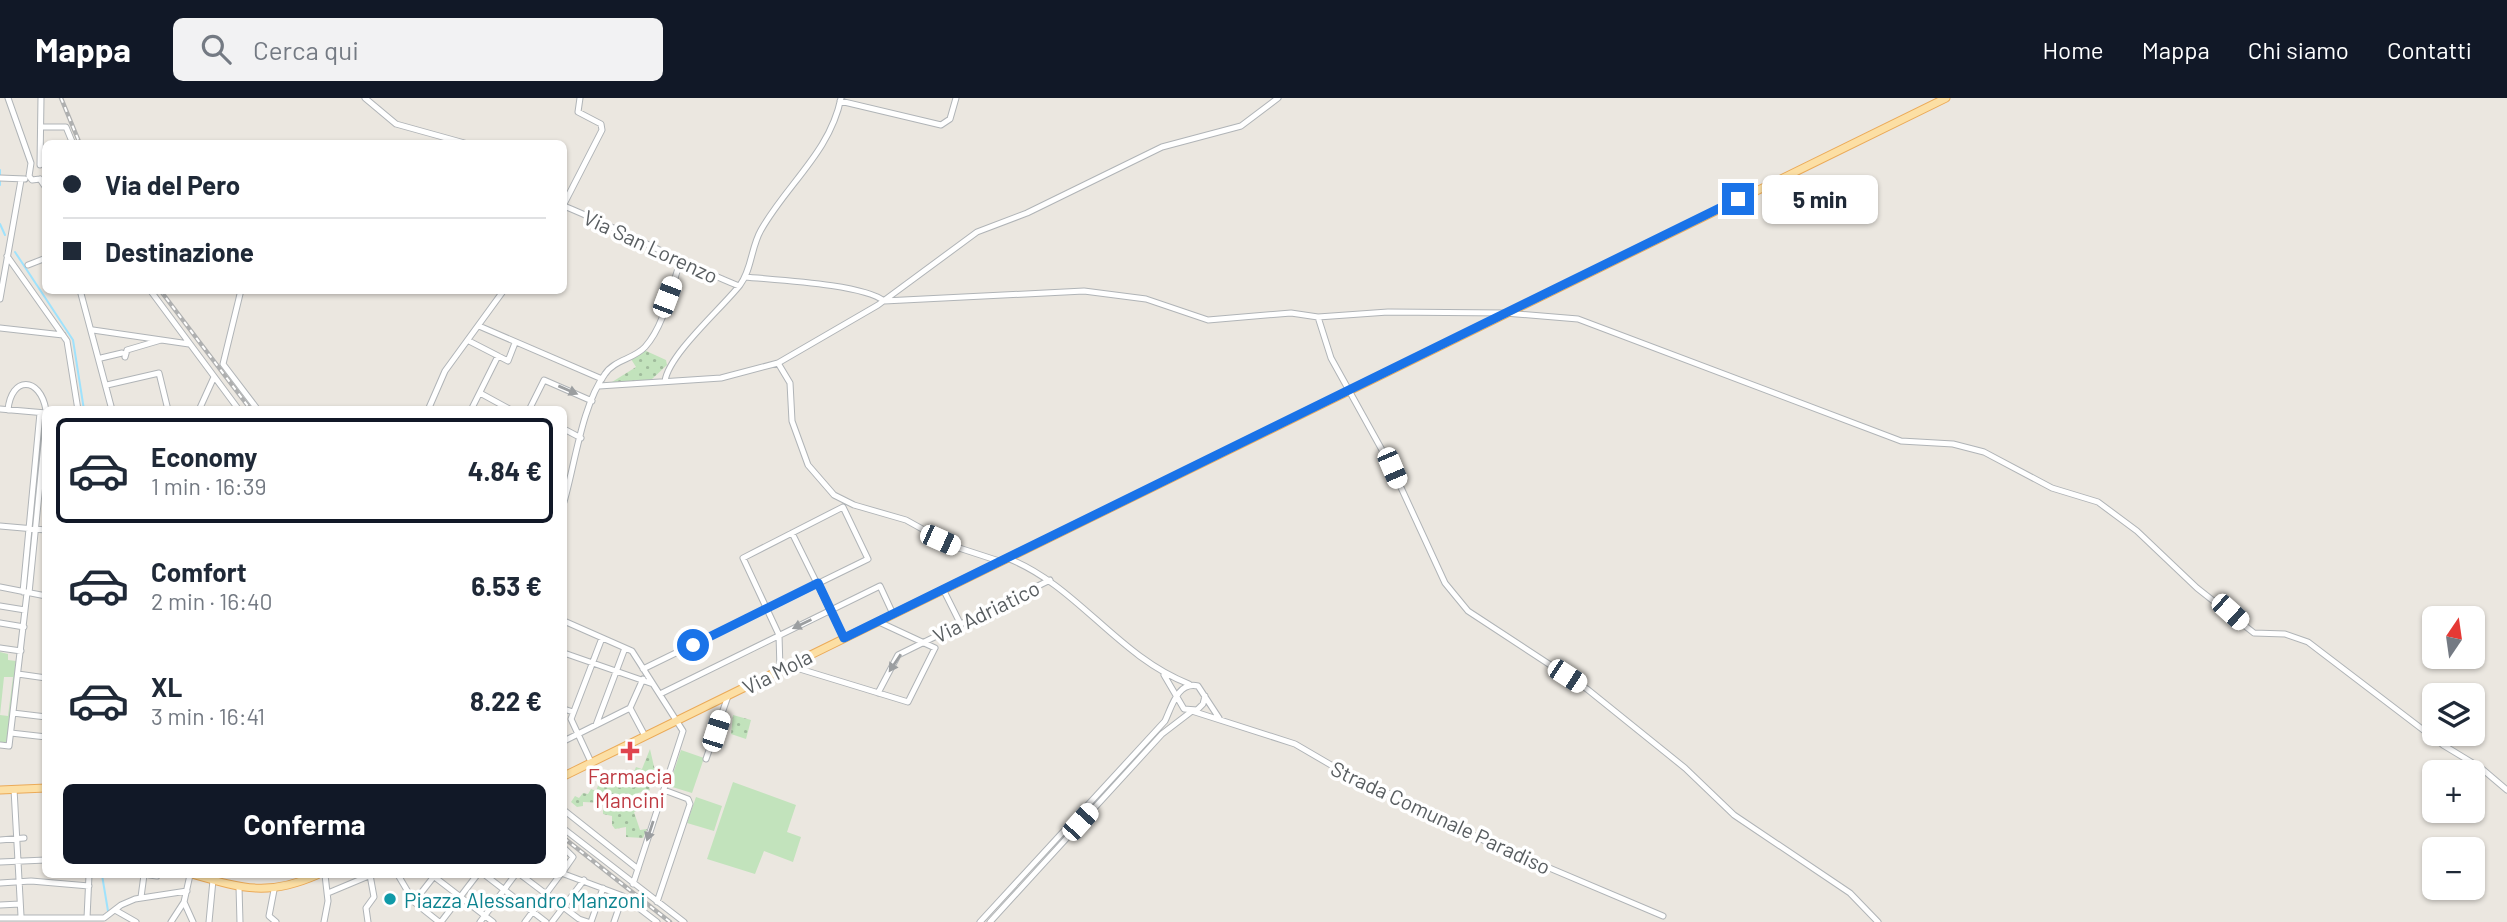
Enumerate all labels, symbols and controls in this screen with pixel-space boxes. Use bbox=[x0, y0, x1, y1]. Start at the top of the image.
search box bbox=[173, 18, 663, 81]
text: Mappa bbox=[35, 29, 131, 69]
icon: search bbox=[197, 30, 235, 68]
text: Cerca qui bbox=[253, 34, 359, 65]
text: Home bbox=[2042, 35, 2104, 64]
text: Mappa bbox=[2142, 35, 2210, 64]
text: Chi siamo bbox=[2248, 35, 2349, 64]
text: Contatti bbox=[2387, 35, 2472, 64]
text: Via del Pero bbox=[105, 169, 240, 200]
callout: 5 min bbox=[1762, 174, 1878, 224]
route end bbox=[1722, 183, 1754, 215]
text: 5 min bbox=[1793, 185, 1847, 213]
street label: Via San Lorenzo bbox=[580, 204, 722, 288]
text: Destinazione bbox=[105, 236, 254, 267]
car bbox=[650, 274, 685, 320]
one-way arrow bbox=[558, 384, 578, 396]
icon: car bbox=[67, 439, 130, 502]
text: Economy bbox=[151, 441, 257, 472]
car bbox=[1375, 445, 1410, 491]
text: 4.84 € bbox=[468, 455, 542, 486]
text: 1 min · 16:39 bbox=[151, 472, 266, 500]
car bbox=[917, 522, 964, 558]
icon: car bbox=[67, 554, 130, 617]
text: Comfort bbox=[151, 556, 247, 587]
text: 6.53 € bbox=[471, 570, 542, 601]
street label: Via Adriatico bbox=[929, 574, 1043, 648]
text: 2 min · 16:40 bbox=[151, 587, 273, 615]
car bbox=[2208, 590, 2253, 634]
north arrow bbox=[2422, 606, 2485, 668]
map controls bbox=[2422, 606, 2485, 900]
one-way arrow bbox=[792, 618, 812, 630]
route start bbox=[677, 629, 709, 661]
street label: Via Mola bbox=[738, 643, 816, 699]
one-way arrow bbox=[889, 653, 902, 673]
car bbox=[1544, 656, 1591, 696]
icon: car bbox=[67, 669, 130, 732]
text: XL bbox=[151, 671, 182, 702]
button: layers bbox=[2422, 683, 2485, 746]
text: 8.22 € bbox=[470, 685, 542, 716]
text: 3 min · 16:41 bbox=[151, 702, 265, 730]
car bbox=[700, 708, 733, 754]
marker: Farmacia Mancini bbox=[622, 743, 638, 759]
street label: Strada Comunale Paradiso bbox=[1327, 755, 1555, 879]
button: + bbox=[2422, 760, 2485, 823]
place label: Farmacia Mancini bbox=[588, 763, 672, 812]
button: Conferma bbox=[63, 784, 546, 864]
car bbox=[1059, 799, 1102, 845]
one-way arrow bbox=[644, 821, 655, 842]
button: − bbox=[2422, 837, 2485, 900]
place label: Piazza Alessandro Manzoni bbox=[404, 887, 646, 912]
marker: Piazza Alessandro Manzoni bbox=[382, 891, 398, 907]

